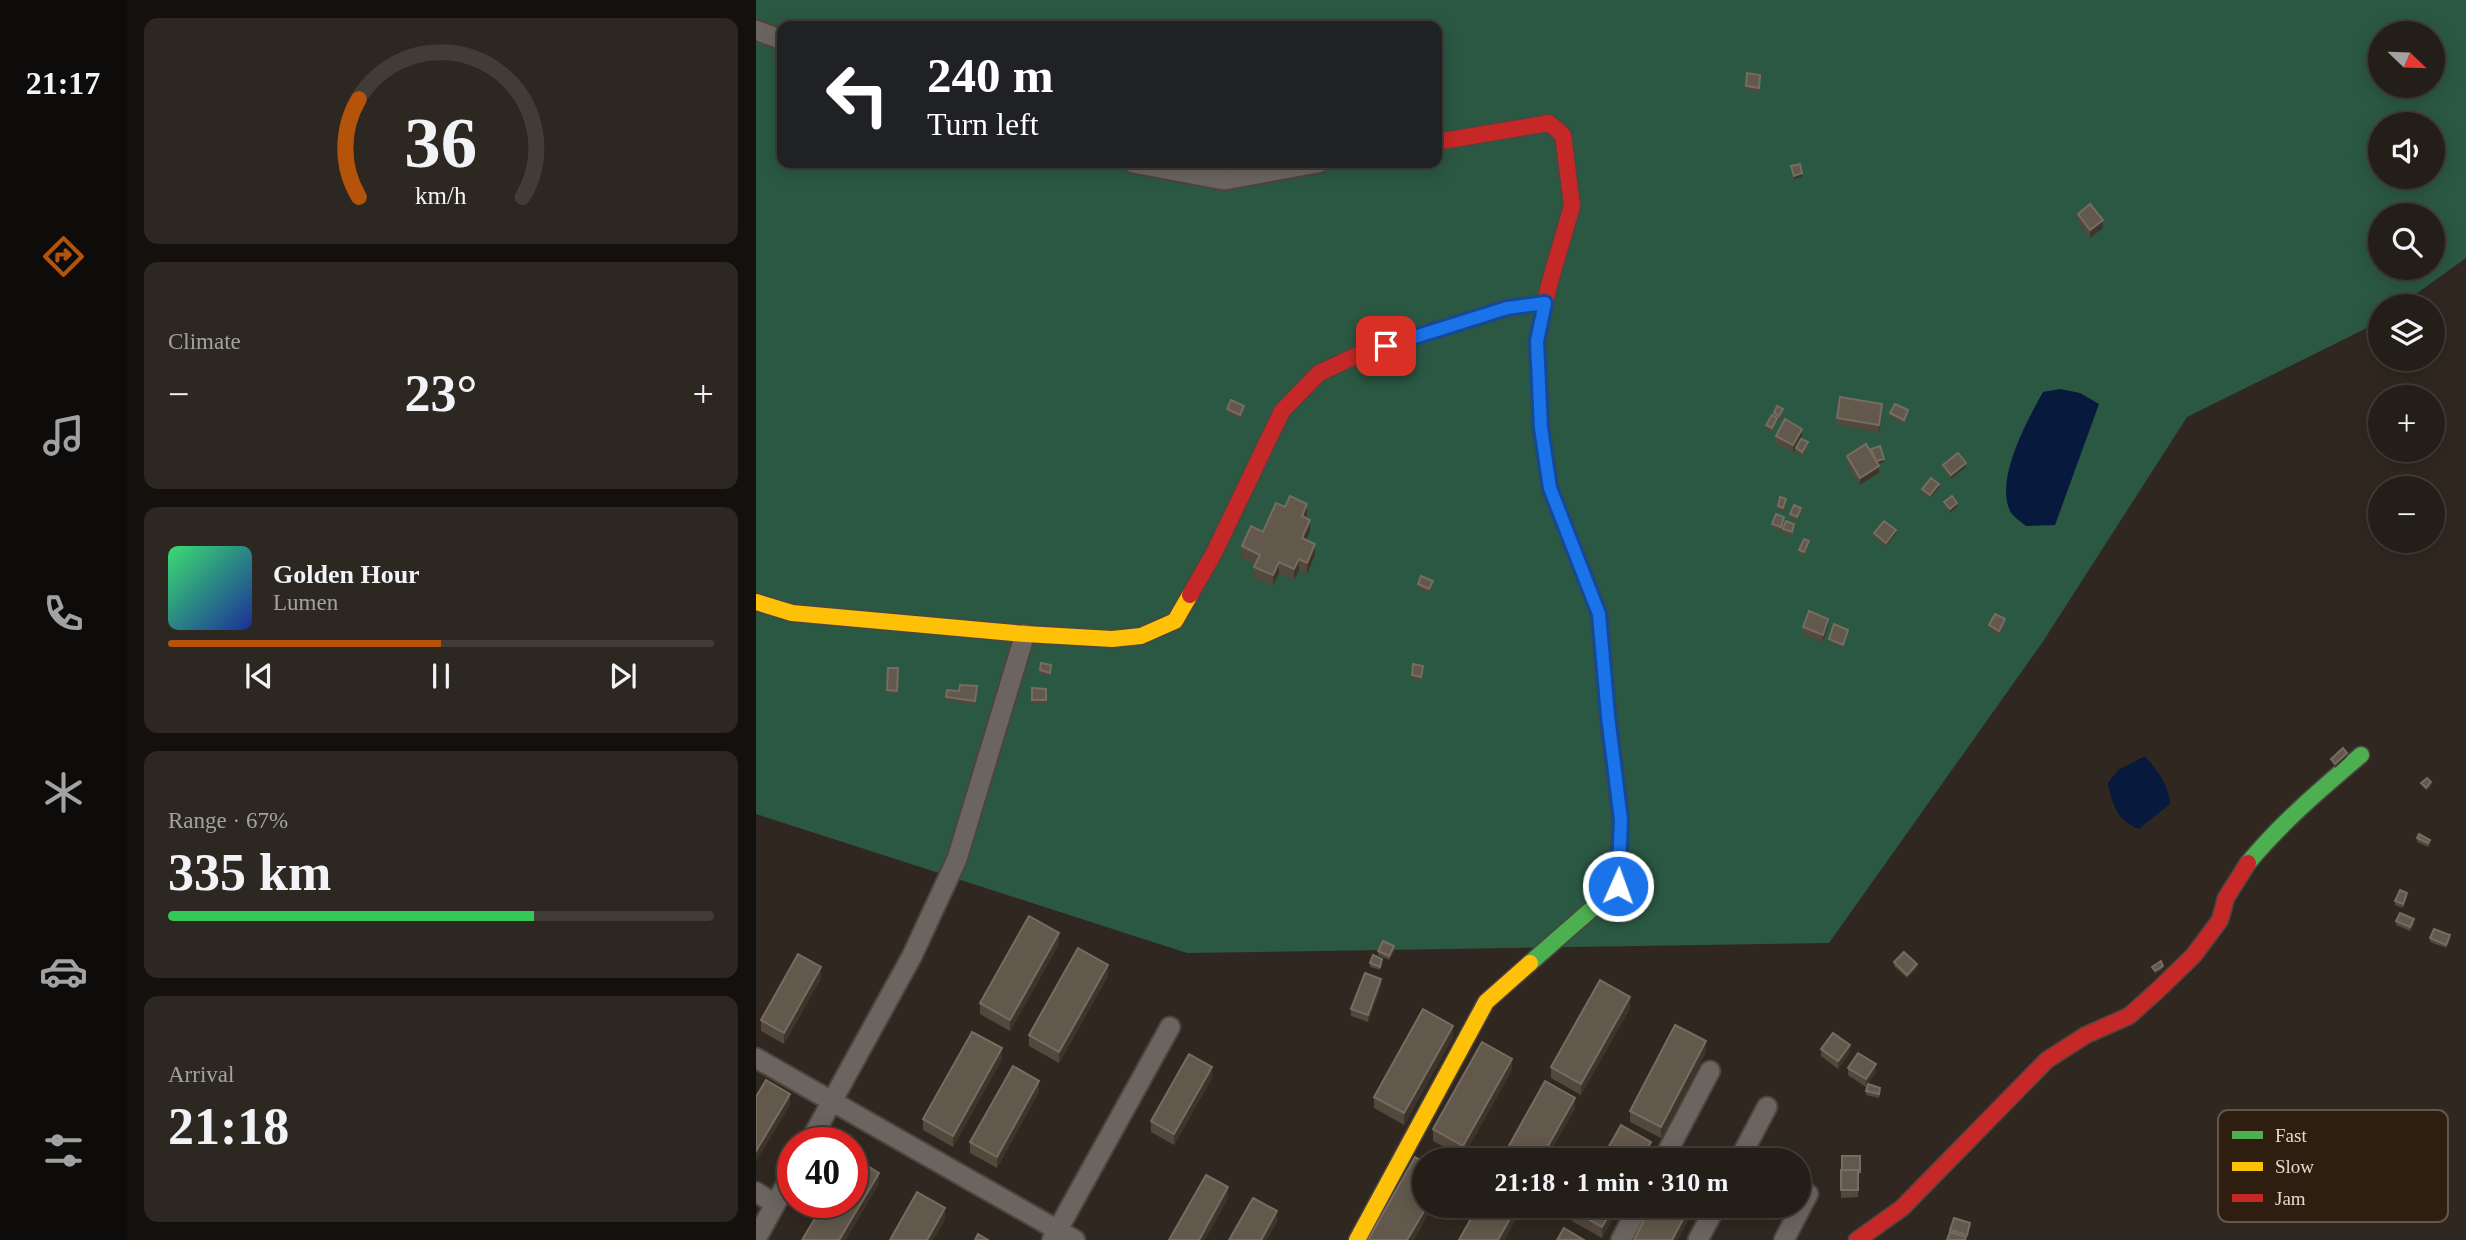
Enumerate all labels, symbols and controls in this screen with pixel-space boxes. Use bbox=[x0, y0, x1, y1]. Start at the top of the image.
north arrow bbox=[2368, 21, 2445, 98]
map controls bbox=[2368, 21, 2445, 553]
text: 240 m bbox=[927, 48, 1054, 103]
icon: left bbox=[812, 49, 903, 140]
text: 21:17 bbox=[26, 65, 100, 101]
text: 36 bbox=[405, 103, 477, 184]
text: Turn left bbox=[927, 106, 1039, 142]
button: sound bbox=[2368, 112, 2445, 189]
text: km/h bbox=[415, 182, 467, 209]
button: search bbox=[2368, 203, 2445, 280]
icon: directions bbox=[39, 232, 88, 281]
button: layers bbox=[2368, 294, 2445, 371]
pin bbox=[1356, 316, 1416, 376]
icon: arrive bbox=[1367, 327, 1405, 365]
text: Climate bbox=[168, 329, 241, 354]
text: 23° bbox=[405, 365, 477, 422]
text: − bbox=[168, 373, 189, 415]
text: + bbox=[693, 373, 714, 415]
button: + bbox=[2368, 385, 2445, 462]
icon: music bbox=[39, 411, 88, 460]
button: − bbox=[2368, 476, 2445, 553]
text: Golden Hour bbox=[273, 560, 420, 589]
icon: phone bbox=[39, 589, 88, 638]
text: Lumen bbox=[273, 590, 338, 615]
icon: previous bbox=[240, 657, 278, 695]
icon: pause bbox=[422, 657, 460, 695]
icon: next bbox=[604, 657, 642, 695]
icon: climate bbox=[39, 768, 88, 817]
text: Range · 67% bbox=[168, 808, 288, 833]
text: 335 km bbox=[168, 844, 331, 901]
position arrow bbox=[1581, 849, 1655, 923]
icon: car bbox=[39, 947, 88, 996]
text: Arrival bbox=[168, 1062, 234, 1087]
text: 21:18 bbox=[168, 1098, 289, 1155]
legend bbox=[2218, 1110, 2448, 1222]
text: Fast bbox=[2275, 1125, 2307, 1146]
icon: filters bbox=[39, 1126, 88, 1175]
speed limit sign: 40 bbox=[777, 1127, 868, 1218]
text: Slow bbox=[2275, 1156, 2314, 1177]
text: 21:18 · 1 min · 310 m bbox=[1495, 1168, 1729, 1197]
text: Jam bbox=[2275, 1188, 2306, 1209]

